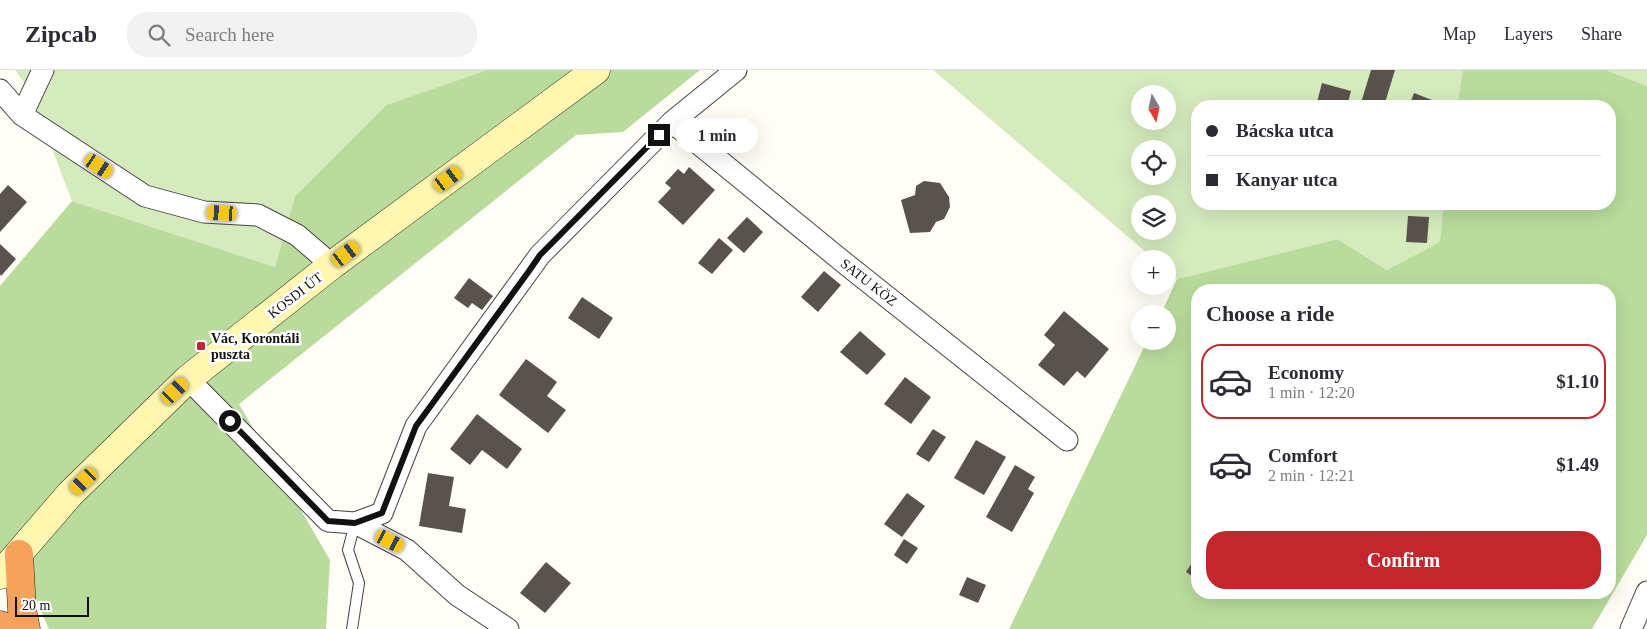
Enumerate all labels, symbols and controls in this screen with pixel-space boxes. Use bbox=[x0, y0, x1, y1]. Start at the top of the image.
search box bbox=[127, 12, 477, 57]
text: Zipcab bbox=[25, 21, 97, 47]
icon: search bbox=[145, 21, 173, 49]
text: Search here bbox=[185, 24, 274, 45]
text: Map bbox=[1443, 24, 1476, 44]
text: Layers bbox=[1504, 24, 1553, 44]
text: Share bbox=[1581, 24, 1622, 44]
north arrow bbox=[1131, 85, 1176, 130]
map controls bbox=[1131, 85, 1176, 350]
callout: 1 min bbox=[676, 118, 759, 152]
text: Bácska utca bbox=[1236, 120, 1334, 141]
route end bbox=[648, 124, 670, 146]
text: 1 min bbox=[698, 127, 736, 144]
button: locate bbox=[1131, 140, 1176, 185]
car bbox=[82, 151, 115, 181]
car bbox=[431, 164, 464, 194]
text: Kanyar utca bbox=[1236, 169, 1338, 190]
button: layers bbox=[1131, 195, 1176, 240]
car bbox=[206, 205, 237, 221]
car bbox=[329, 239, 362, 269]
button: + bbox=[1131, 250, 1176, 295]
street label: SATU KÖZ bbox=[838, 255, 900, 309]
street label: KOSDI ÚT bbox=[264, 268, 326, 321]
text: Choose a ride bbox=[1206, 301, 1334, 326]
button: − bbox=[1131, 305, 1176, 350]
place label: Vác, Korontáli puszta bbox=[211, 331, 300, 362]
marker: Vác, Korontáli puszta bbox=[195, 340, 207, 352]
icon: car bbox=[1208, 359, 1253, 404]
text: Economy bbox=[1268, 362, 1344, 383]
text: $1.10 bbox=[1556, 371, 1599, 392]
car bbox=[158, 375, 191, 407]
text: 1 min · 12:20 bbox=[1268, 384, 1355, 401]
route start bbox=[219, 410, 241, 432]
icon: car bbox=[1208, 442, 1253, 487]
text: Comfort bbox=[1268, 445, 1338, 466]
text: $1.49 bbox=[1556, 454, 1599, 475]
car bbox=[67, 465, 100, 497]
text: 2 min · 12:21 bbox=[1268, 467, 1355, 484]
car bbox=[373, 528, 406, 554]
button: Confirm bbox=[1206, 531, 1601, 589]
scale bar bbox=[15, 594, 89, 617]
text: 20 m bbox=[22, 598, 50, 613]

